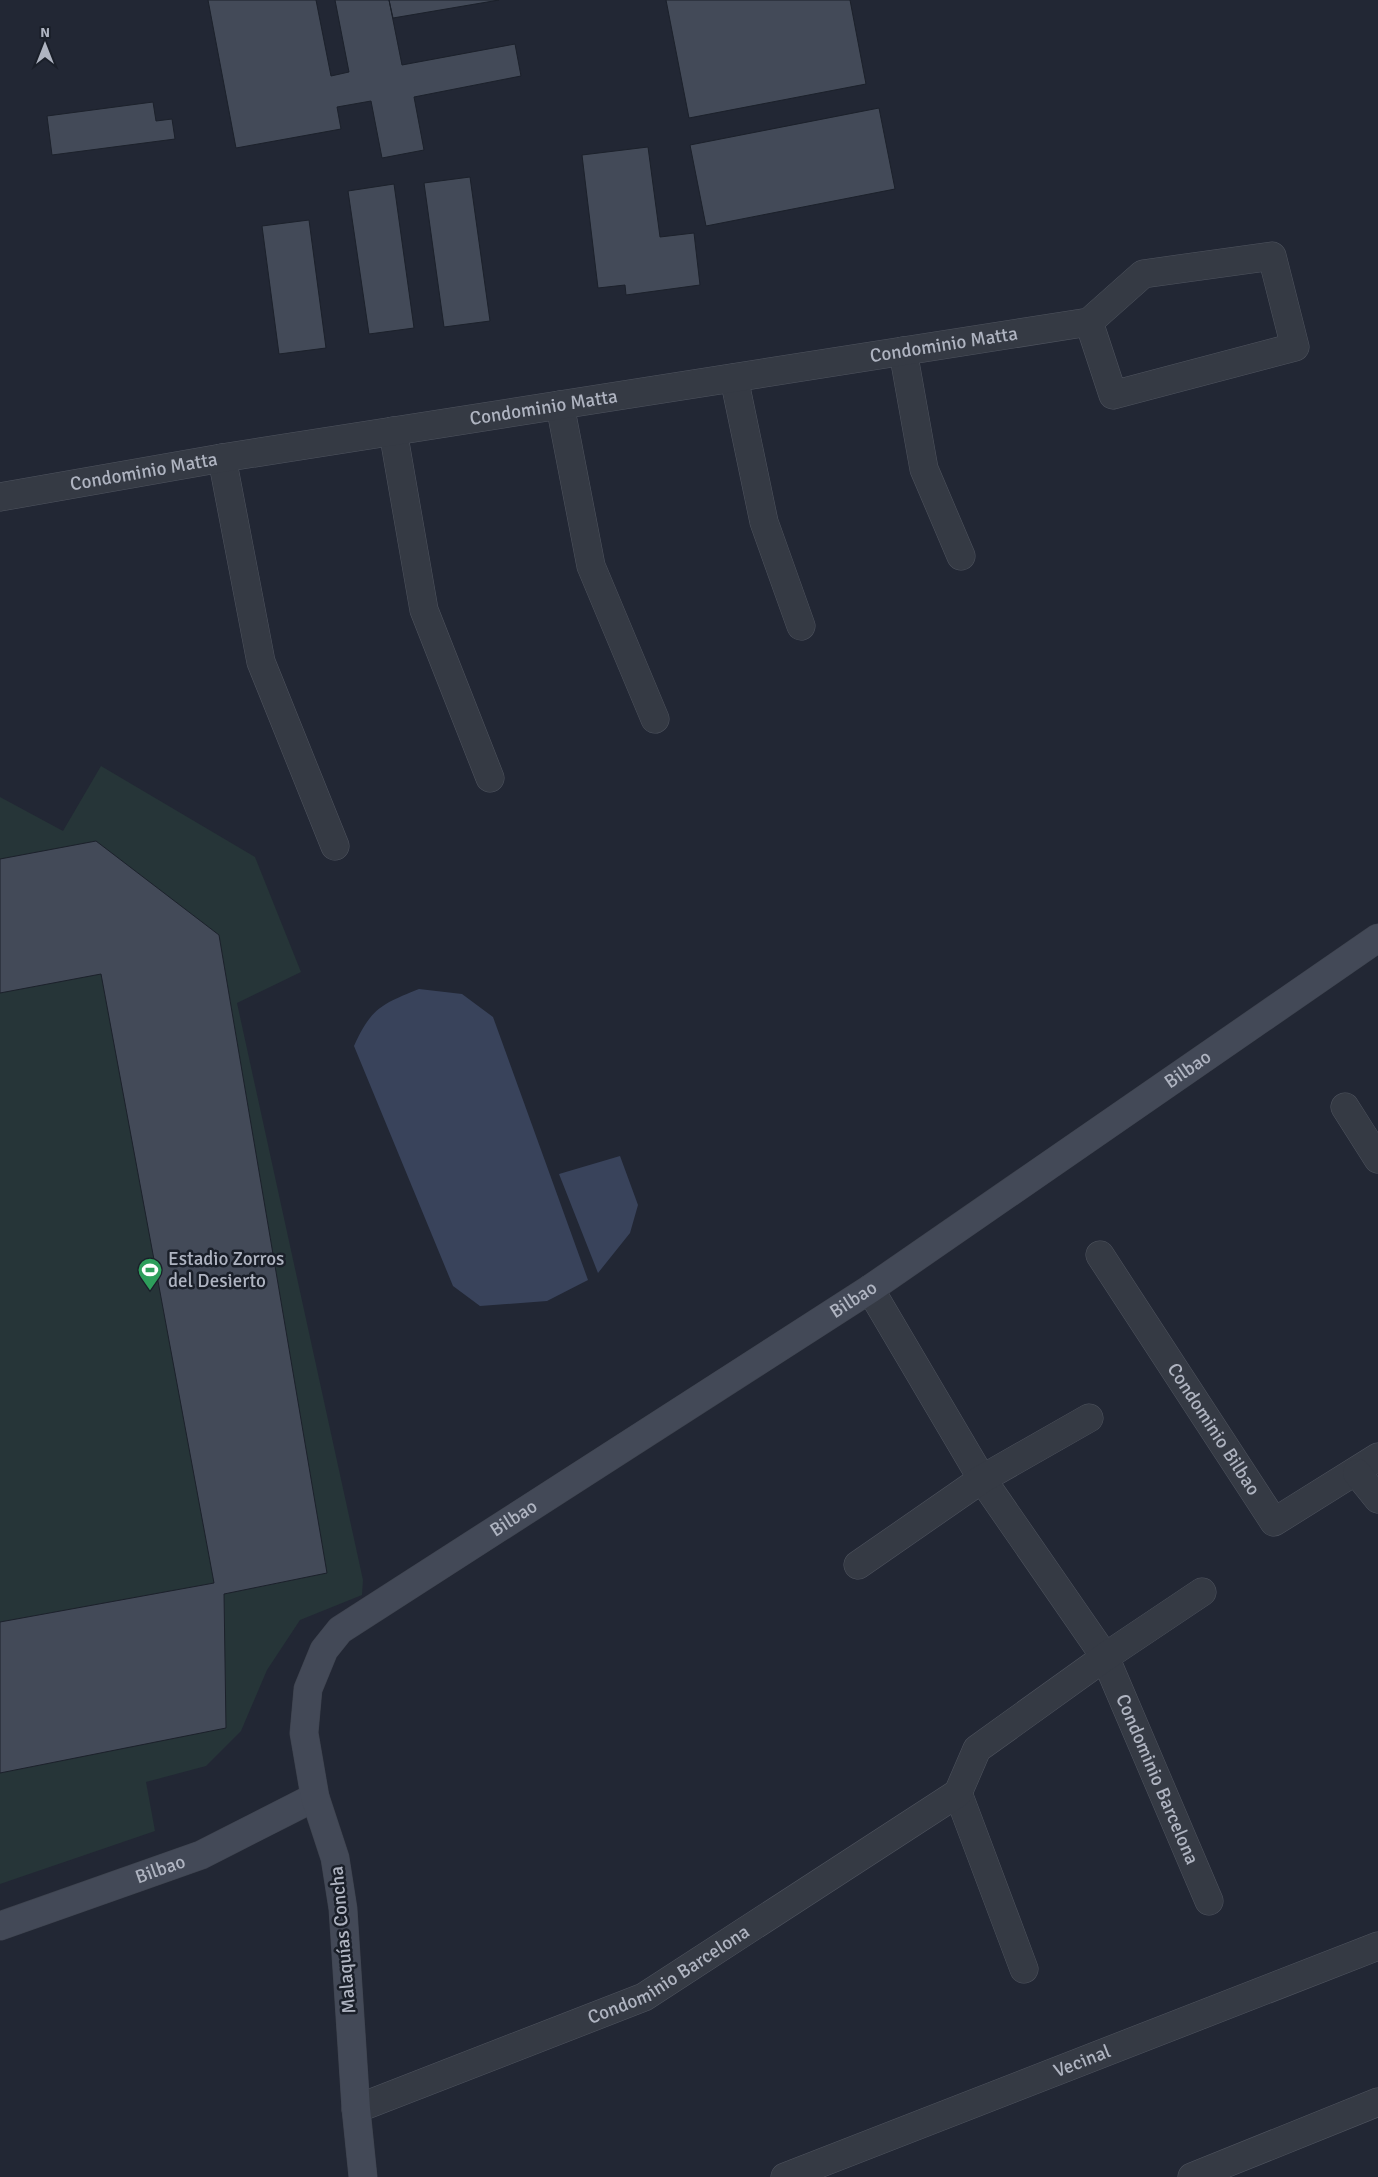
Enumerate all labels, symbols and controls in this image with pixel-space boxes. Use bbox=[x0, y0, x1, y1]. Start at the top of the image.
north arrow bbox=[20, 20, 70, 70]
text: N bbox=[40, 24, 50, 41]
street label: Condominio Matta bbox=[868, 321, 1019, 368]
street label: Condominio Matta bbox=[468, 384, 619, 431]
street label: Condominio Matta bbox=[68, 447, 219, 496]
street label: Bilbao bbox=[1160, 1045, 1216, 1094]
place label: Estadio Zorros del Desierto bbox=[168, 1247, 284, 1293]
sports icon: Estadio Zorros del Desierto bbox=[137, 1257, 163, 1291]
street label: Bilbao bbox=[825, 1276, 882, 1324]
street label: Condominio Bilbao bbox=[1162, 1359, 1266, 1500]
street label: Bilbao bbox=[485, 1494, 542, 1542]
street label: Condominio Barcelona bbox=[1110, 1691, 1204, 1868]
street label: Bilbao bbox=[132, 1849, 189, 1889]
street label: Malaquías Concha bbox=[325, 1865, 361, 2015]
street label: Condominio Barcelona bbox=[584, 1920, 754, 2030]
street label: Vecinal bbox=[1050, 2039, 1114, 2083]

